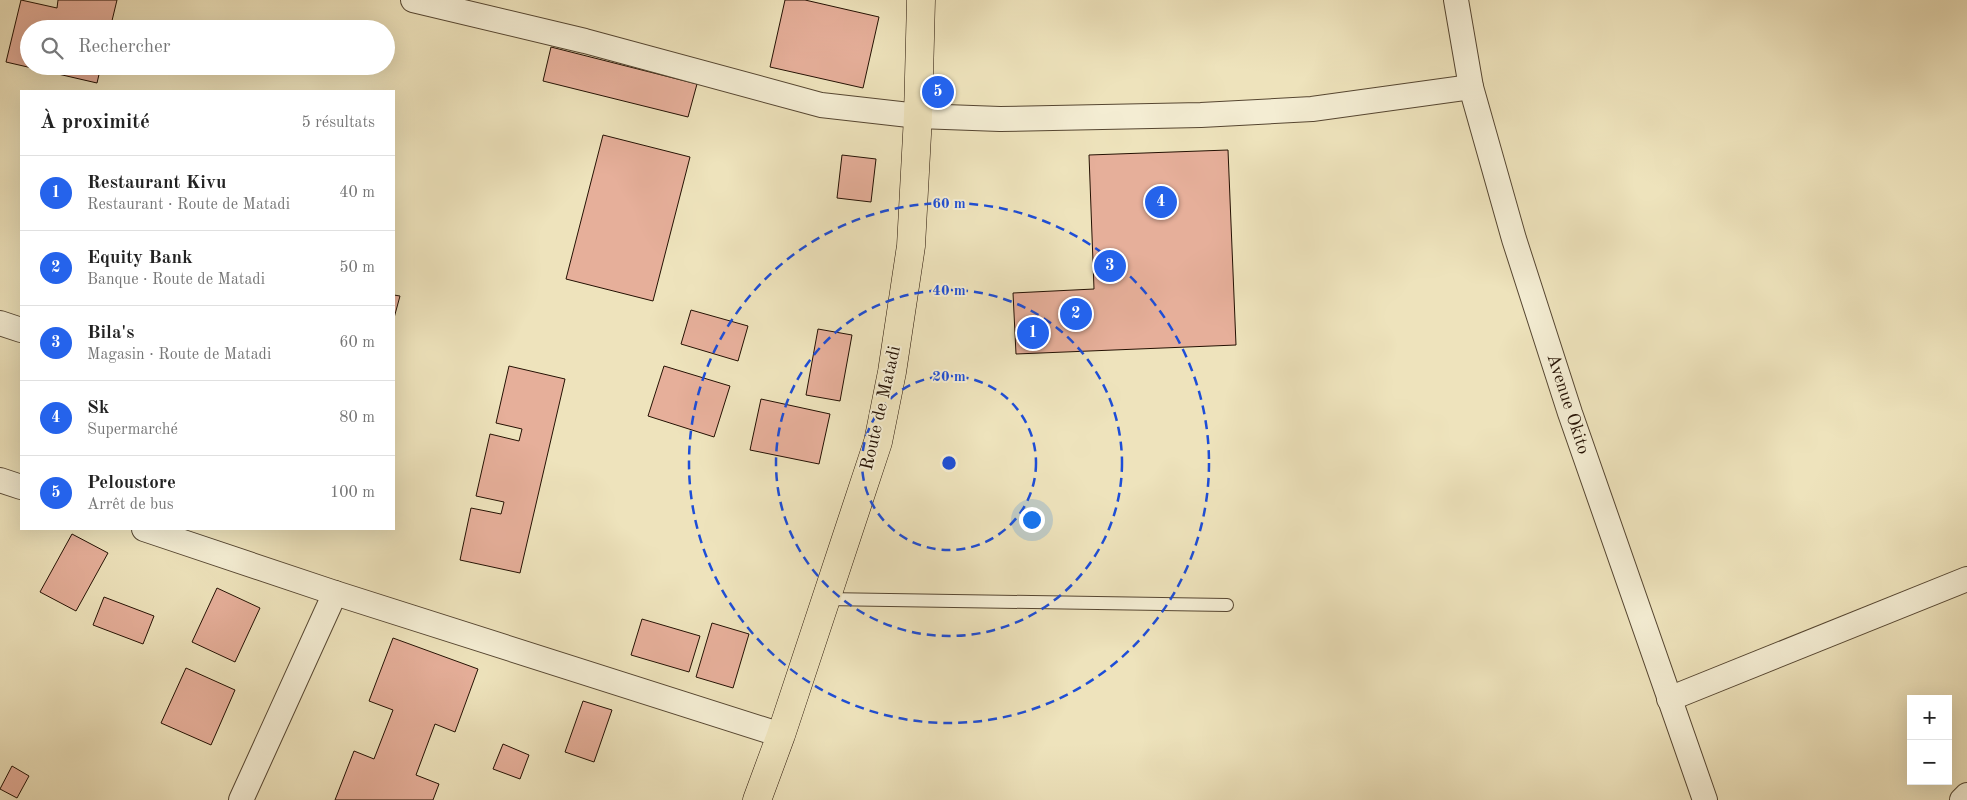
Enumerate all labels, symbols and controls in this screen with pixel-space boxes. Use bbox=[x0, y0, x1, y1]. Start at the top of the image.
search box bbox=[20, 20, 395, 75]
icon: search bbox=[38, 34, 66, 62]
text: Rechercher bbox=[78, 38, 171, 57]
pin: 5 bbox=[922, 73, 954, 111]
text: À proximité bbox=[40, 112, 150, 133]
text: 5 résultats bbox=[301, 115, 375, 131]
text: Restaurant Kivu bbox=[87, 174, 227, 193]
pin: 4 bbox=[1145, 183, 1177, 221]
text: 1 bbox=[51, 185, 61, 201]
text: 40 m bbox=[339, 185, 375, 201]
text: Restaurant · Route de Matadi bbox=[87, 197, 290, 213]
text: 60 m bbox=[932, 197, 966, 212]
pin: 3 bbox=[1094, 247, 1126, 285]
text: Equity Bank bbox=[87, 249, 193, 268]
text: 2 bbox=[51, 260, 61, 276]
text: 50 m bbox=[339, 260, 375, 276]
text: Banque · Route de Matadi bbox=[87, 272, 265, 288]
text: 40 m bbox=[932, 284, 966, 299]
pin: 2 bbox=[1060, 295, 1092, 333]
pin: 1 bbox=[1017, 314, 1049, 352]
text: Bila's bbox=[87, 324, 134, 343]
text: 3 bbox=[51, 335, 61, 351]
text: 60 m bbox=[339, 335, 375, 351]
street label: Route de Matadi bbox=[858, 344, 904, 472]
text: Magasin · Route de Matadi bbox=[87, 347, 271, 363]
street label: Avenue Okito bbox=[1543, 352, 1593, 456]
text: 20 m bbox=[932, 370, 966, 385]
text: Sk bbox=[87, 399, 109, 418]
text: 4 bbox=[51, 410, 61, 426]
text: 80 m bbox=[339, 410, 375, 426]
text: Supermarché bbox=[87, 422, 178, 438]
centre of rings bbox=[940, 454, 958, 472]
text: Peloustore bbox=[87, 474, 176, 493]
text: 5 bbox=[51, 485, 61, 501]
text: 100 m bbox=[330, 485, 375, 501]
text: Arrêt de bus bbox=[87, 497, 174, 513]
your location bbox=[1019, 507, 1045, 533]
map controls bbox=[1907, 695, 1952, 785]
button: + bbox=[1907, 695, 1952, 740]
button: − bbox=[1907, 740, 1952, 785]

